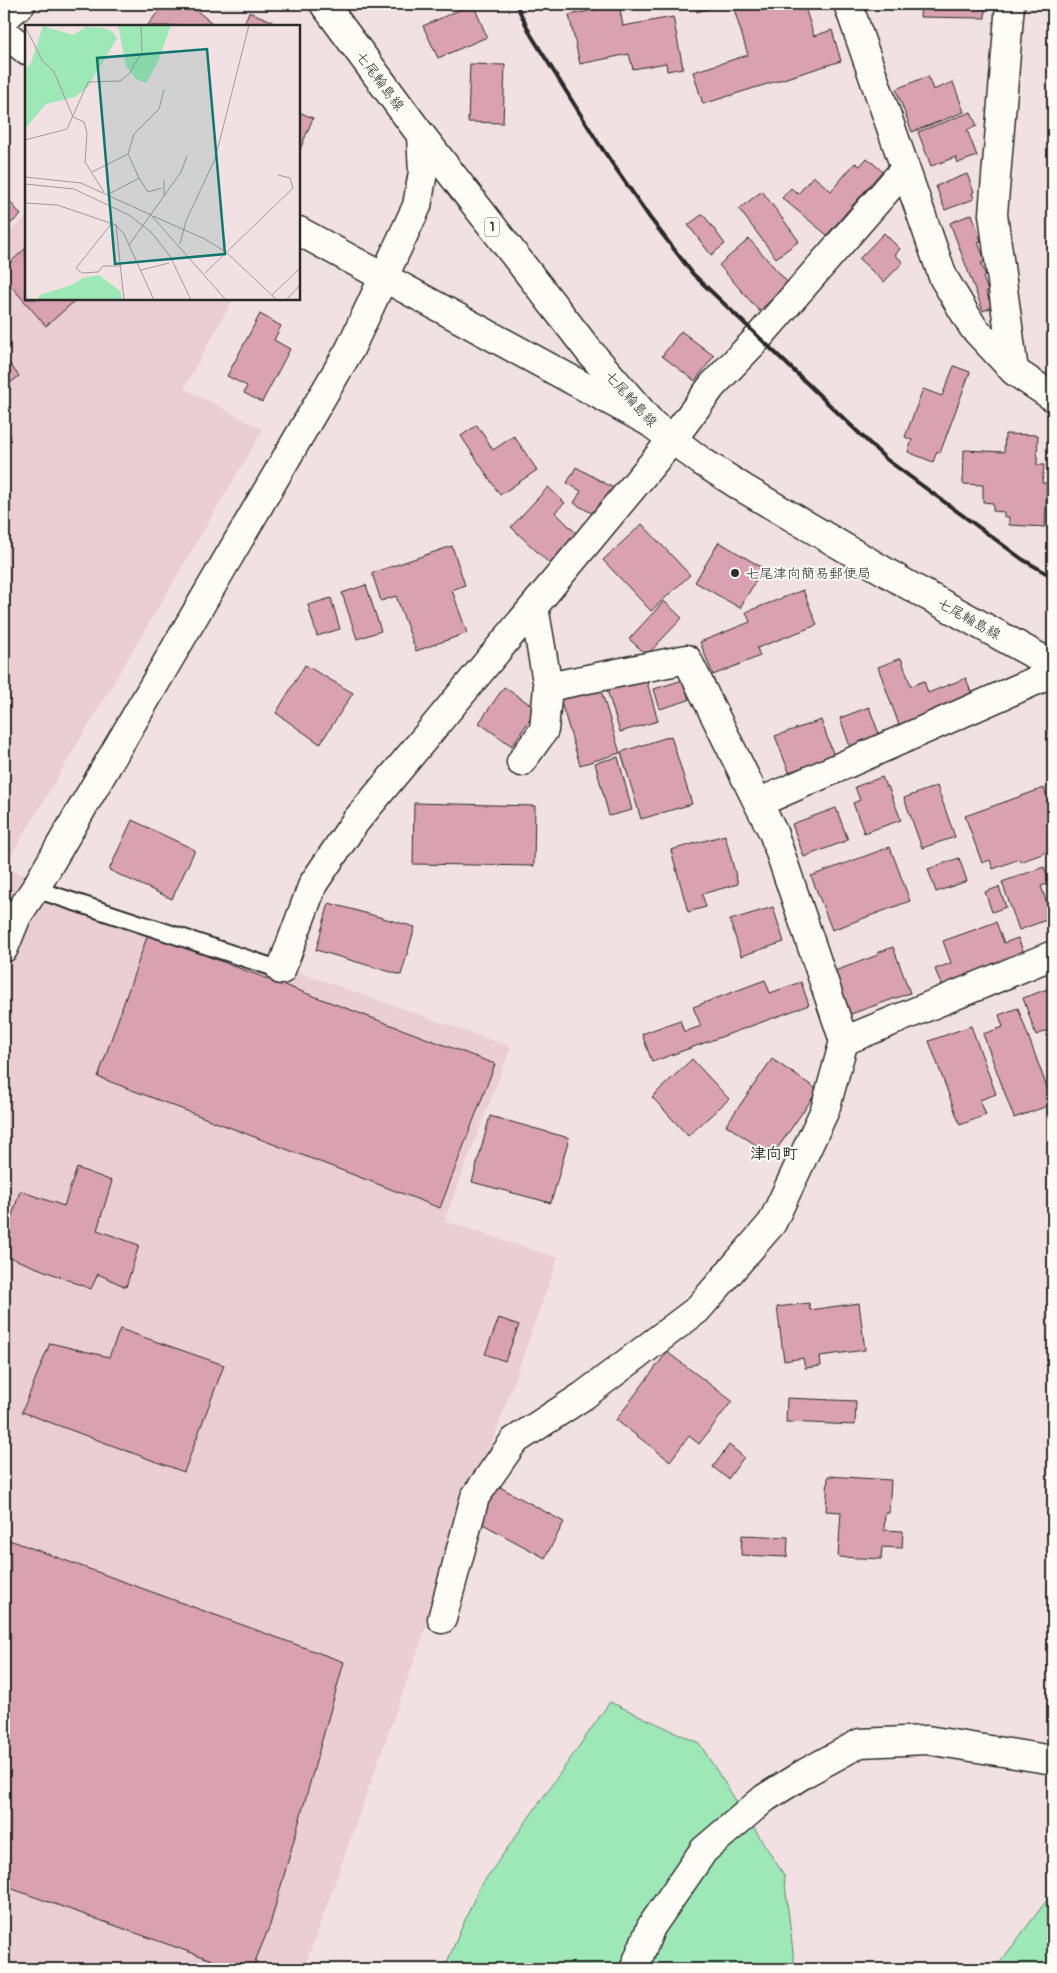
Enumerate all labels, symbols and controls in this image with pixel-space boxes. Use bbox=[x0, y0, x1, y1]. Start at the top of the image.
inset map bbox=[25, 25, 300, 300]
street label: 七尾輪島線 bbox=[352, 48, 408, 114]
road number: 1 bbox=[484, 218, 500, 236]
street label: 七尾輪島線 bbox=[601, 367, 661, 431]
place label: 七尾津向簡易郵便局 bbox=[745, 565, 871, 582]
marker: 七尾津向簡易郵便局 bbox=[729, 567, 741, 579]
street label: 七尾輪島線 bbox=[934, 595, 1004, 643]
district label: 津向町 bbox=[750, 1144, 798, 1164]

